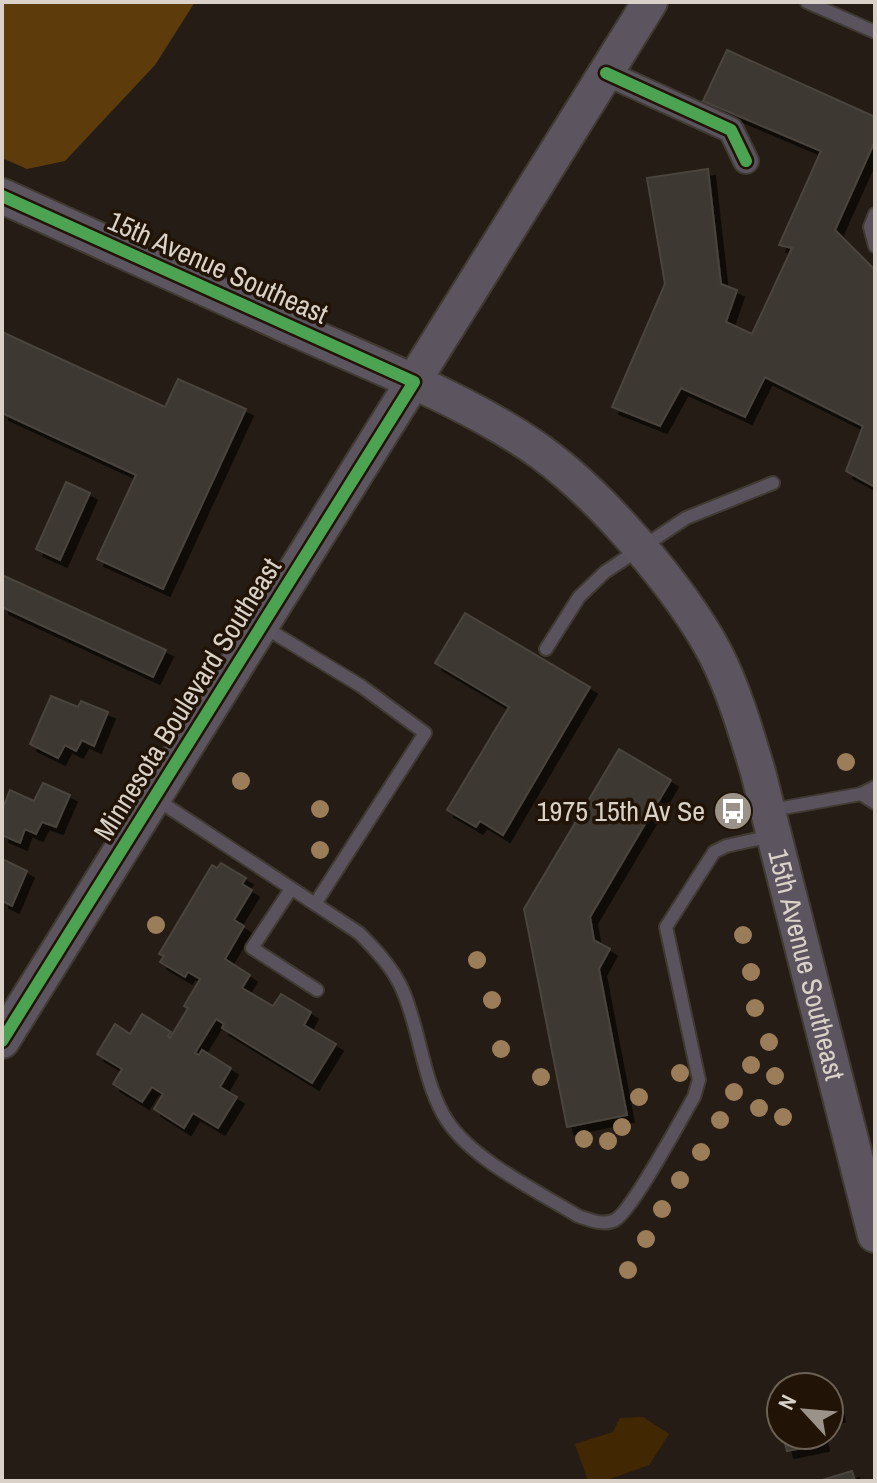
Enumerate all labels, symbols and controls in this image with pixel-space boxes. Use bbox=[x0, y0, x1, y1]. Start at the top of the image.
street label: 15th Avenue Southeast bbox=[102, 201, 334, 333]
street label: Minnesota Boulevard Southeast bbox=[84, 550, 290, 848]
bus stop icon: 1975 15th Av Se bbox=[712, 790, 754, 832]
place label: 1975 15th Av Se bbox=[537, 792, 705, 830]
street label: 15th Avenue Southeast bbox=[759, 845, 854, 1084]
north arrow bbox=[765, 1371, 845, 1451]
text: N bbox=[771, 1390, 803, 1415]

